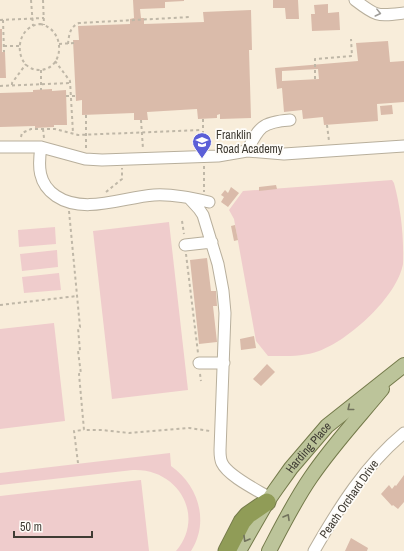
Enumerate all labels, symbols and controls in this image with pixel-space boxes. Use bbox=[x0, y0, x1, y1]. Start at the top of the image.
one-way arrow bbox=[374, 9, 381, 17]
place label: Franklin Road Academy bbox=[216, 127, 283, 157]
school or university icon: Franklin Road Academy bbox=[191, 131, 213, 159]
one-way arrow bbox=[347, 403, 354, 410]
street label: Harding Place bbox=[282, 418, 334, 476]
street label: Peach Orchard Drive bbox=[316, 457, 382, 541]
scale bar bbox=[14, 513, 92, 539]
one-way arrow bbox=[283, 514, 290, 521]
text: 50 m bbox=[20, 519, 42, 535]
one-way arrow bbox=[244, 535, 251, 542]

